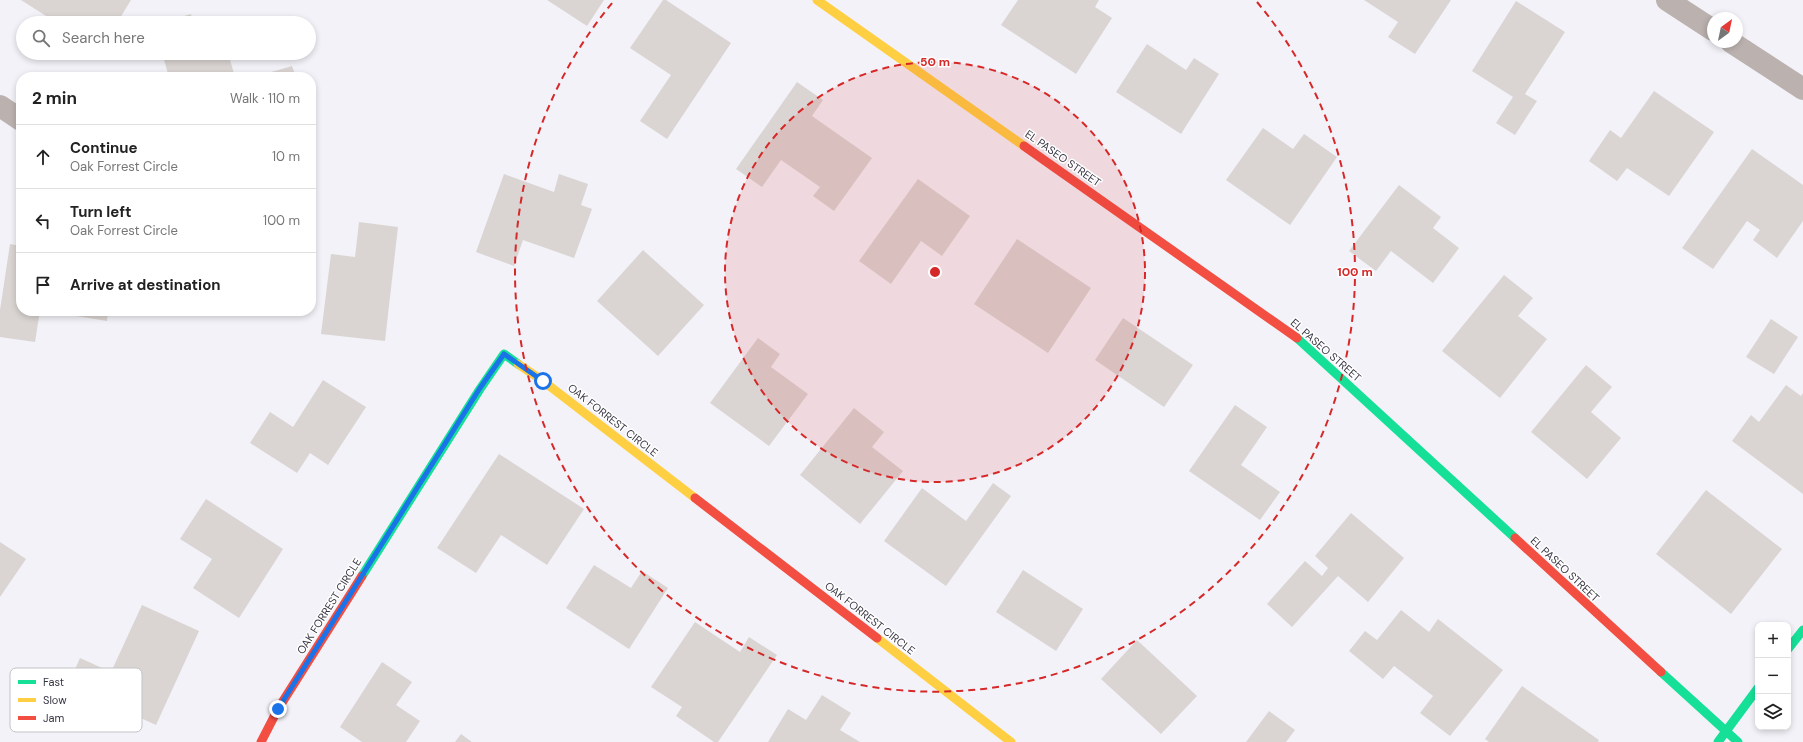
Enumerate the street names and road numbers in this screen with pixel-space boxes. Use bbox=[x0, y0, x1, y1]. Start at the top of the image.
street label: EL PASEO STREET bbox=[1022, 127, 1104, 189]
street label: EL PASEO STREET bbox=[1288, 315, 1364, 385]
street label: OAK FORREST CIRCLE bbox=[565, 380, 661, 460]
street label: EL PASEO STREET bbox=[1528, 533, 1602, 605]
street label: OAK FORREST CIRCLE bbox=[294, 555, 364, 657]
street label: OAK FORREST CIRCLE bbox=[822, 578, 918, 658]

